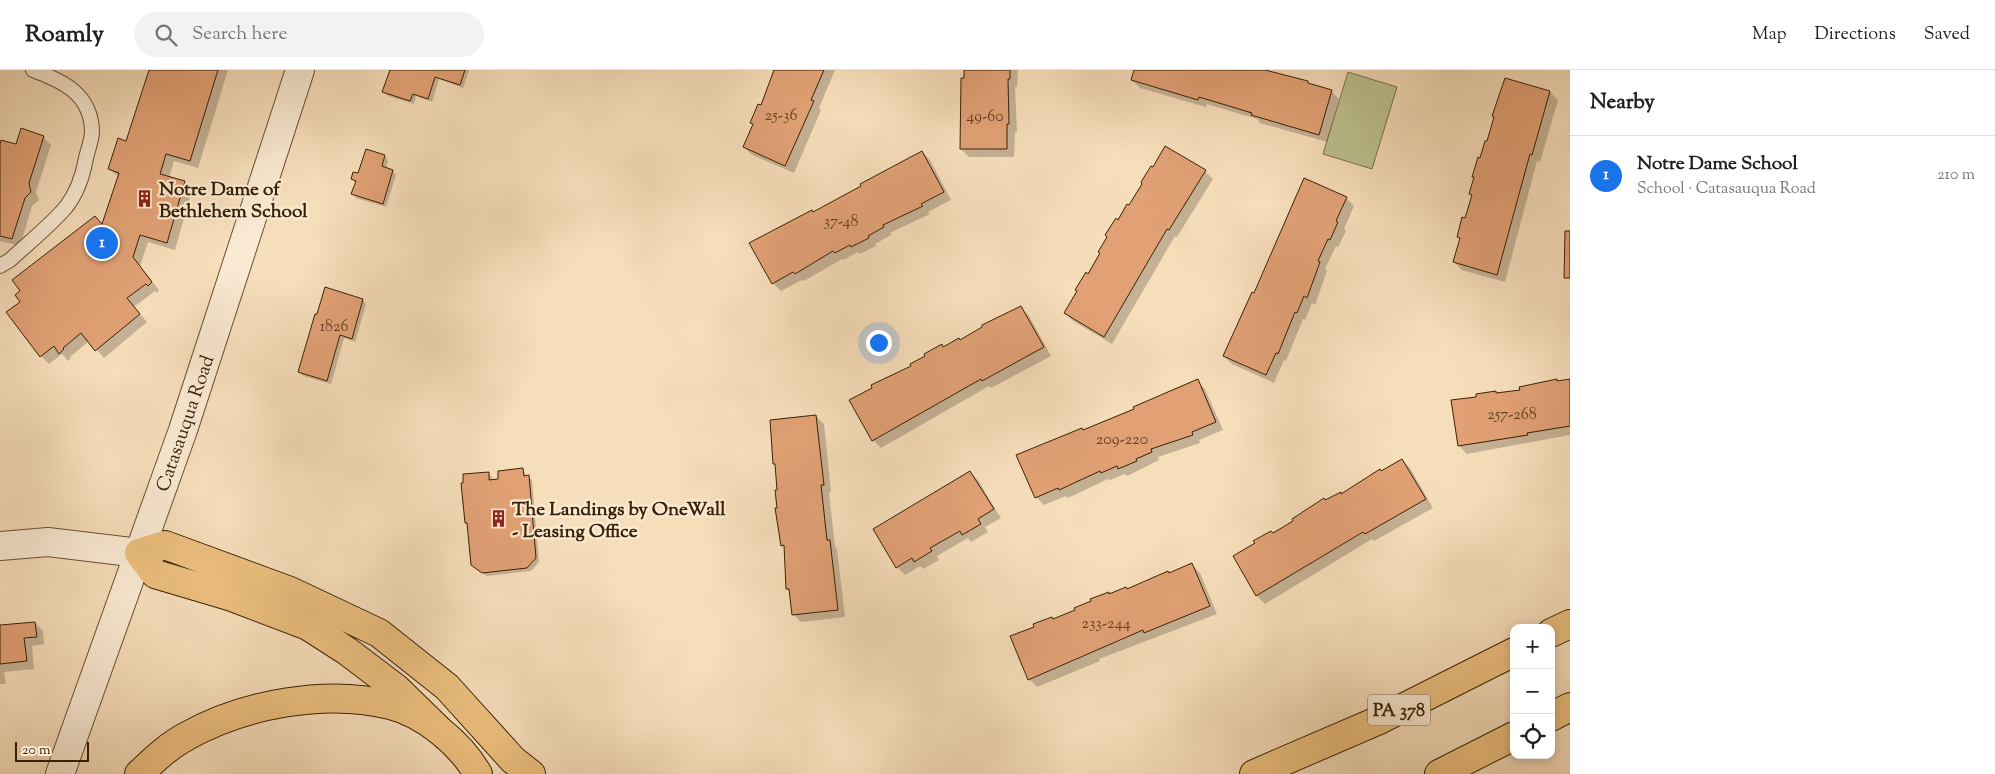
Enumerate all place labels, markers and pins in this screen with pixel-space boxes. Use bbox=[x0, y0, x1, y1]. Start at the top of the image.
place label: Notre Dame of Bethlehem School bbox=[159, 177, 308, 226]
building icon: Notre Dame of Bethlehem School bbox=[135, 189, 155, 209]
pin: 1 bbox=[86, 224, 118, 262]
place label: The Landings by OneWall - Leasing Office bbox=[512, 497, 726, 546]
building icon: The Landings by OneWall - Leasing Office bbox=[488, 509, 508, 529]

